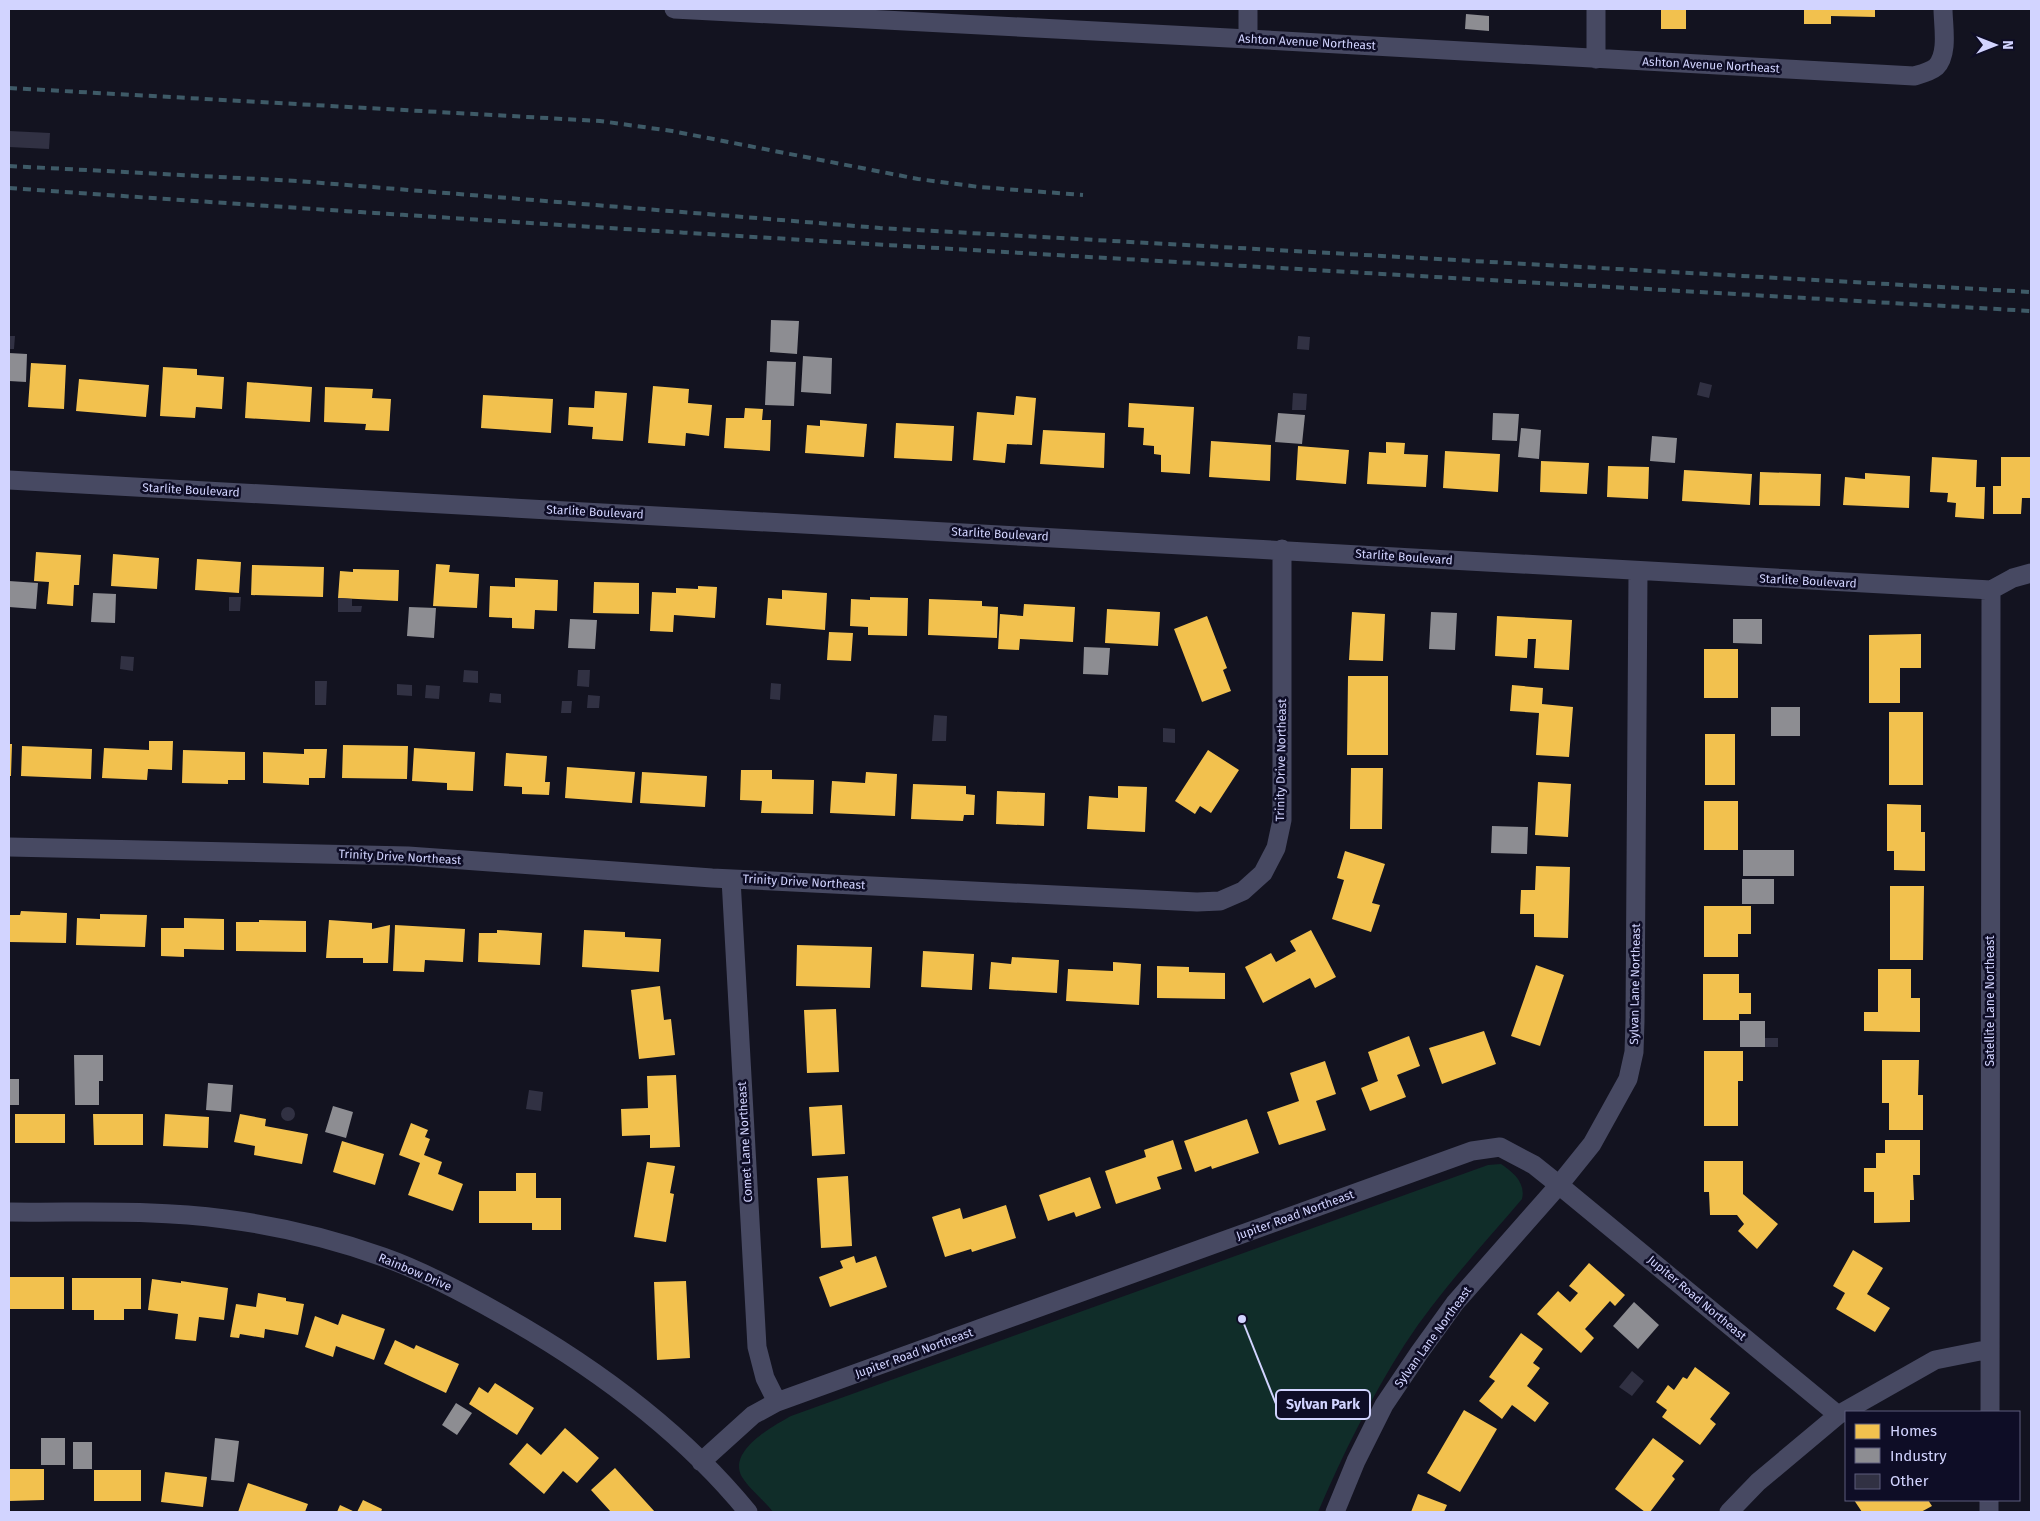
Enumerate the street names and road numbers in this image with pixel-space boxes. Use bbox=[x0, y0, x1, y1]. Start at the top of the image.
street label: Ashton Avenue Northeast bbox=[1238, 31, 1377, 53]
street label: Ashton Avenue Northeast bbox=[1642, 54, 1781, 76]
street label: Starlite Boulevard bbox=[142, 480, 240, 500]
street label: Starlite Boulevard bbox=[546, 502, 644, 522]
street label: Starlite Boulevard bbox=[951, 524, 1049, 544]
street label: Starlite Boulevard bbox=[1355, 547, 1453, 567]
street label: Starlite Boulevard bbox=[1759, 571, 1857, 591]
street label: Trinity Drive Northeast bbox=[1273, 698, 1289, 822]
street label: Trinity Drive Northeast bbox=[338, 847, 462, 867]
street label: Trinity Drive Northeast bbox=[742, 872, 866, 892]
street label: Sylvan Lane Northeast bbox=[1627, 923, 1643, 1045]
street label: Satellite Lane Northeast bbox=[1983, 935, 1997, 1067]
street label: Comet Lane Northeast bbox=[735, 1081, 755, 1203]
street label: Jupiter Road Northeast bbox=[1234, 1187, 1357, 1243]
street label: Rainbow Drive bbox=[376, 1250, 454, 1294]
street label: Jupiter Road Northeast bbox=[1645, 1253, 1750, 1344]
street label: Sylvan Lane Northeast bbox=[1392, 1283, 1475, 1390]
street label: Jupiter Road Northeast bbox=[853, 1325, 976, 1381]

